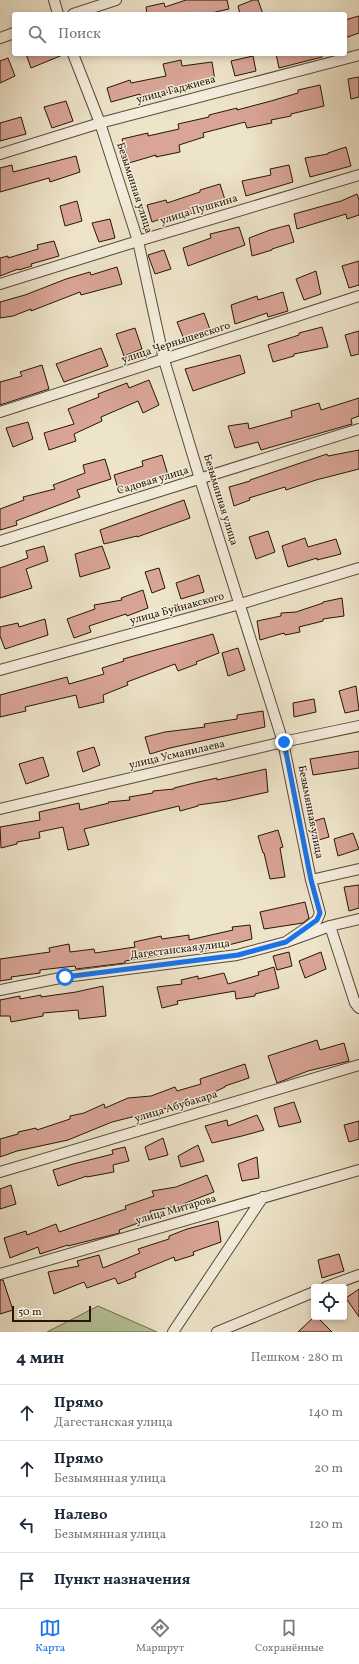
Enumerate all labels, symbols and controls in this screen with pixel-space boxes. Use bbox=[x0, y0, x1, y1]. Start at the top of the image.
search box bbox=[12, 12, 347, 56]
icon: search bbox=[26, 23, 48, 45]
text: Поиск bbox=[58, 24, 101, 45]
street label: улица Гаджиева bbox=[135, 72, 218, 108]
street label: Безымянная улица bbox=[112, 141, 156, 236]
street label: улица Пушкина bbox=[158, 191, 240, 229]
street label: улица Чернышевского bbox=[120, 318, 232, 368]
street label: Безымянная улица bbox=[199, 452, 241, 548]
street label: Садовая улица bbox=[115, 463, 191, 499]
street label: улица Буйнакского bbox=[128, 589, 226, 629]
route end bbox=[275, 733, 293, 751]
street label: улица Усманилаева bbox=[128, 737, 227, 773]
street label: Безымянная улица bbox=[294, 764, 327, 861]
street label: Дагестанская улица bbox=[129, 936, 231, 964]
route start bbox=[56, 968, 74, 986]
street label: улица Абубакара bbox=[133, 1087, 220, 1127]
street label: улица Митарова bbox=[134, 1191, 219, 1229]
map controls bbox=[311, 1284, 347, 1320]
button: locate bbox=[311, 1284, 347, 1320]
scale bar bbox=[12, 1304, 91, 1323]
text: 50 m bbox=[18, 1305, 42, 1320]
text: 4 мин bbox=[16, 1347, 64, 1370]
text: Пешком · 280 m bbox=[251, 1349, 343, 1367]
text: Прямо bbox=[54, 1393, 103, 1414]
icon: ahead bbox=[16, 1402, 38, 1424]
text: 140 m bbox=[309, 1404, 343, 1422]
text: Дагестанская улица bbox=[54, 1414, 173, 1432]
text: Прямо bbox=[54, 1449, 103, 1470]
icon: ahead bbox=[16, 1458, 38, 1480]
text: 20 m bbox=[314, 1460, 343, 1478]
text: Безымянная улица bbox=[54, 1470, 166, 1488]
text: Налево bbox=[54, 1505, 108, 1526]
icon: left bbox=[16, 1514, 38, 1536]
text: 120 m bbox=[309, 1516, 343, 1534]
text: Безымянная улица bbox=[54, 1526, 166, 1544]
icon: arrive bbox=[16, 1570, 38, 1592]
text: Пункт назначения bbox=[54, 1570, 190, 1591]
tab: Карта bbox=[35, 1617, 65, 1656]
tab: Маршрут bbox=[136, 1617, 184, 1656]
tab: Сохранённые bbox=[255, 1617, 324, 1656]

